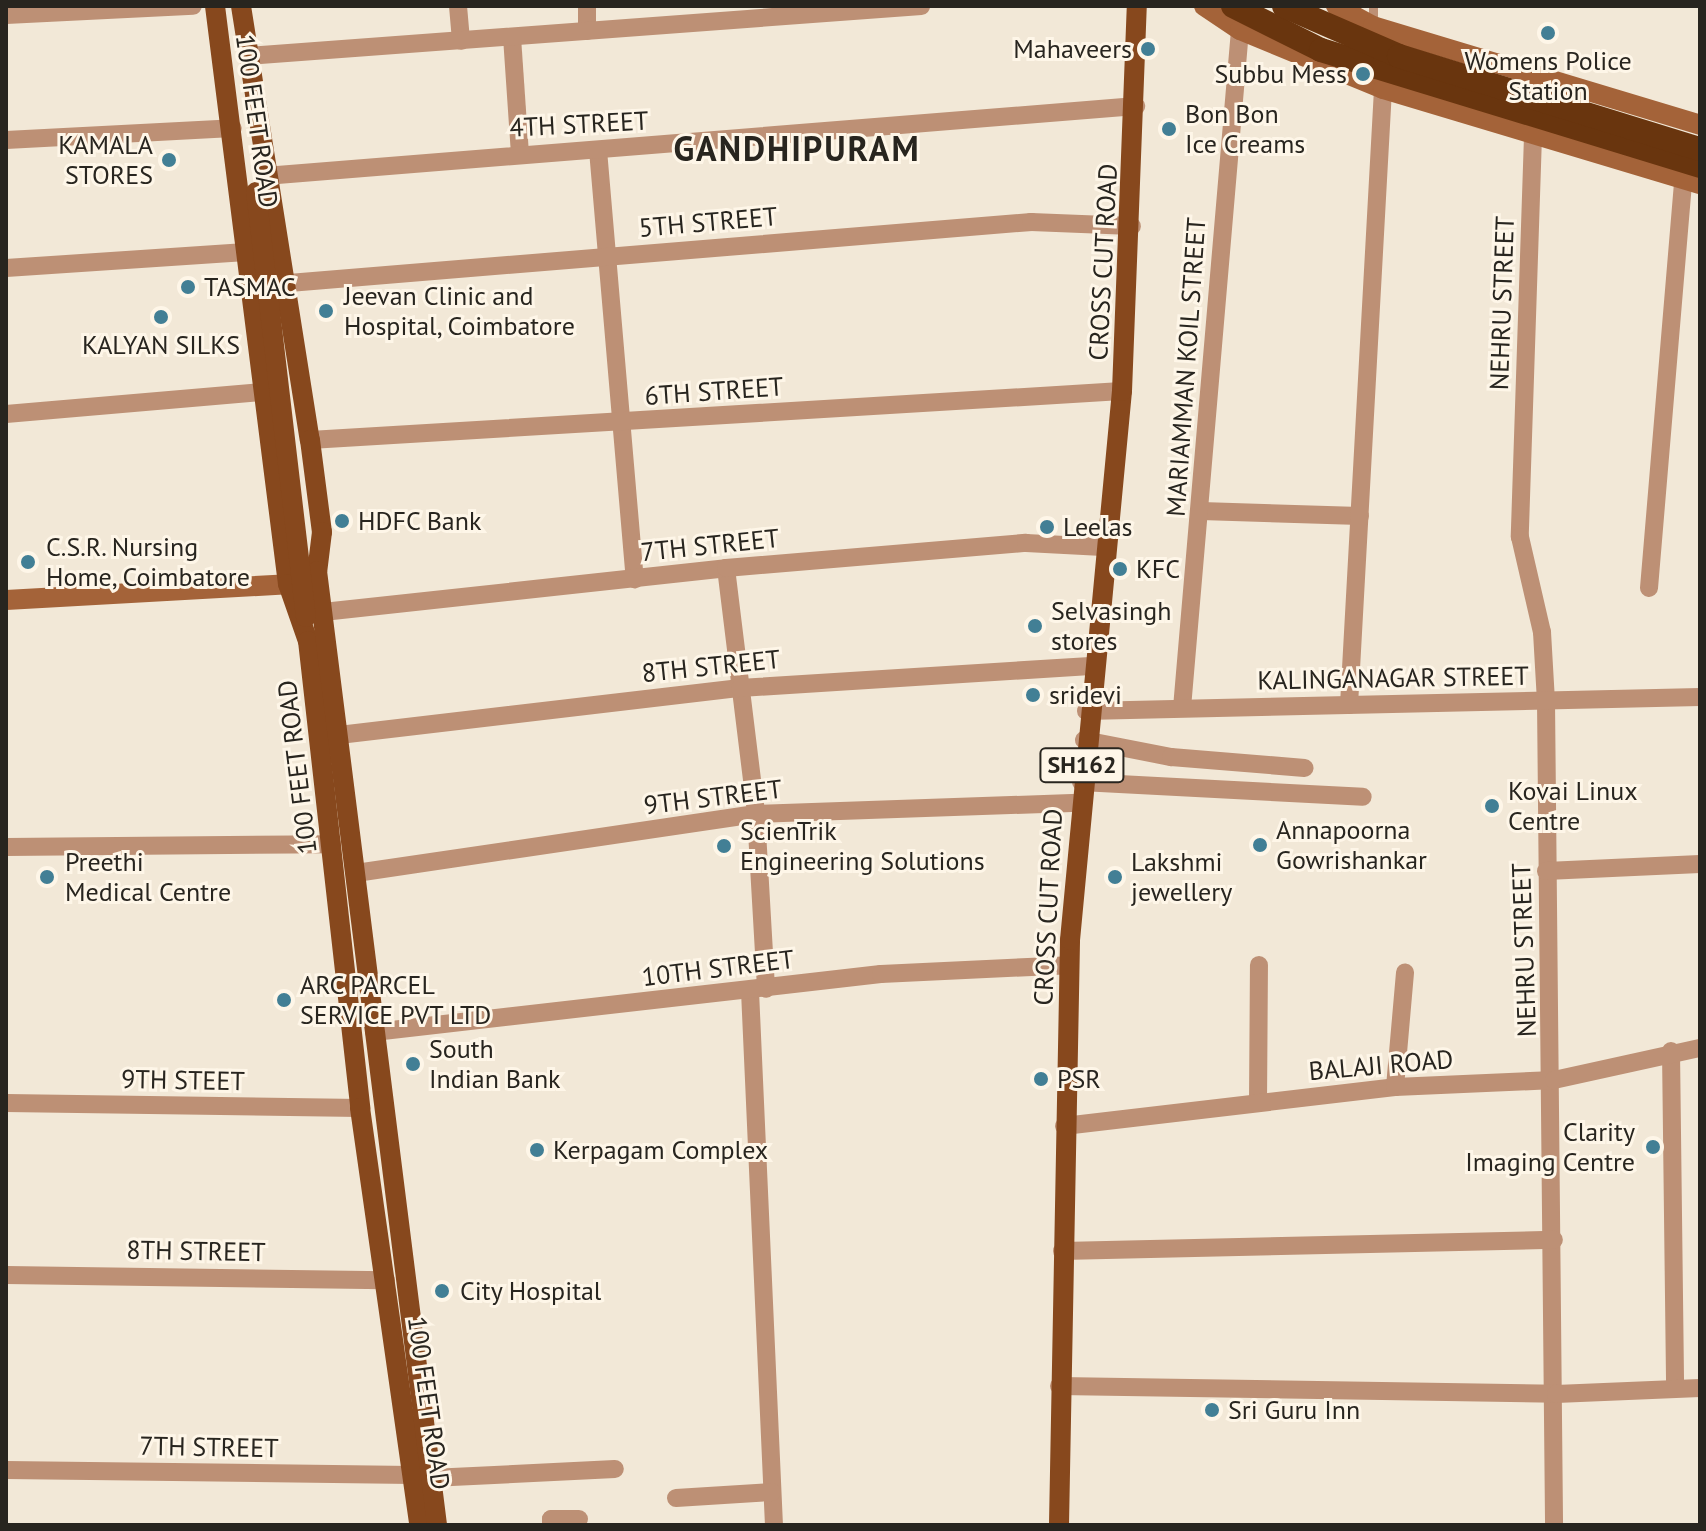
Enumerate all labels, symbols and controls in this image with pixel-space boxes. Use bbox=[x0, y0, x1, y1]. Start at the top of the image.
marker: Womens Police Station bbox=[1539, 24, 1557, 42]
street label: 100 FEET ROAD bbox=[229, 32, 285, 210]
place label: Mahaveers bbox=[1013, 33, 1132, 65]
marker: Mahaveers bbox=[1139, 40, 1157, 58]
place label: Womens Police Station bbox=[1464, 45, 1632, 106]
place label: Subbu Mess bbox=[1214, 58, 1347, 90]
marker: Subbu Mess bbox=[1354, 65, 1372, 83]
place label: Bon Bon Ice Creams bbox=[1185, 98, 1305, 160]
street label: 4TH STREET bbox=[509, 105, 649, 143]
marker: Bon Bon Ice Creams bbox=[1160, 120, 1178, 138]
place label: KAMALA STORES bbox=[58, 129, 153, 190]
district label: GANDHIPURAM bbox=[673, 129, 921, 169]
marker: KAMALA STORES bbox=[160, 151, 178, 169]
street label: CROSS CUT ROAD bbox=[1082, 162, 1124, 362]
street label: 5TH STREET bbox=[637, 200, 779, 244]
street label: NEHRU STREET bbox=[1483, 215, 1521, 391]
street label: MARIAMMAN KOIL STREET bbox=[1160, 216, 1212, 518]
place label: TASMAC bbox=[204, 271, 296, 303]
marker: TASMAC bbox=[179, 278, 197, 296]
place label: Jeevan Clinic and Hospital, Coimbatore bbox=[344, 280, 577, 342]
marker: Jeevan Clinic and Hospital, Coimbatore bbox=[315, 300, 337, 322]
marker: KALYAN SILKS bbox=[152, 308, 170, 326]
place label: KALYAN SILKS bbox=[82, 329, 240, 361]
street label: 6TH STREET bbox=[644, 371, 784, 411]
place label: HDFC Bank bbox=[358, 505, 482, 537]
place label: Leelas bbox=[1063, 511, 1132, 543]
marker: HDFC Bank bbox=[333, 512, 351, 530]
marker: Leelas bbox=[1038, 518, 1056, 536]
street label: 7TH STREET bbox=[639, 522, 781, 568]
place label: C.S.R. Nursing Home, Coimbatore bbox=[46, 531, 252, 592]
marker: C.S.R. Nursing Home, Coimbatore bbox=[17, 551, 39, 573]
place label: KFC bbox=[1136, 553, 1180, 585]
marker: KFC bbox=[1111, 560, 1129, 578]
place label: Selvasingh stores bbox=[1051, 595, 1171, 656]
marker: Selvasingh stores bbox=[1026, 617, 1044, 635]
street label: 8TH STREET bbox=[640, 643, 782, 689]
street label: KALINGANAGAR STREET bbox=[1257, 660, 1529, 696]
street label: 100 FEET ROAD bbox=[271, 678, 323, 856]
place label: sridevi bbox=[1049, 679, 1122, 711]
marker: sridevi bbox=[1024, 686, 1042, 704]
road number: SH162 bbox=[1038, 745, 1126, 785]
street label: 9TH STREET bbox=[642, 773, 784, 821]
place label: Kovai Linux Centre bbox=[1508, 775, 1638, 836]
marker: Kovai Linux Centre bbox=[1483, 797, 1501, 815]
street label: CROSS CUT ROAD bbox=[1027, 807, 1069, 1007]
place label: Annapoorna Gowrishankar bbox=[1276, 814, 1427, 876]
place label: ScienTrik Engineering Solutions bbox=[740, 815, 985, 876]
marker: Annapoorna Gowrishankar bbox=[1251, 836, 1269, 854]
marker: ScienTrik Engineering Solutions bbox=[715, 837, 733, 855]
place label: Preethi Medical Centre bbox=[65, 846, 231, 908]
place label: Lakshmi jewellery bbox=[1131, 846, 1232, 908]
street label: NEHRU STREET bbox=[1505, 862, 1543, 1038]
marker: Preethi Medical Centre bbox=[36, 866, 58, 888]
marker: Lakshmi jewellery bbox=[1106, 868, 1124, 886]
street label: 10TH STREET bbox=[640, 943, 796, 993]
place label: ARC PARCEL SERVICE PVT LTD bbox=[300, 969, 492, 1030]
marker: ARC PARCEL SERVICE PVT LTD bbox=[275, 991, 293, 1009]
place label: South Indian Bank bbox=[429, 1033, 561, 1094]
street label: BALAJI ROAD bbox=[1307, 1043, 1455, 1087]
marker: South Indian Bank bbox=[404, 1055, 422, 1073]
street label: 9TH STEET bbox=[121, 1063, 245, 1097]
place label: PSR bbox=[1057, 1063, 1101, 1095]
marker: PSR bbox=[1032, 1070, 1050, 1088]
place label: Clarity Imaging Centre bbox=[1465, 1116, 1635, 1178]
place label: Kerpagam Complex bbox=[553, 1134, 768, 1166]
marker: Clarity Imaging Centre bbox=[1642, 1136, 1664, 1158]
marker: Kerpagam Complex bbox=[528, 1141, 546, 1159]
street label: 8TH STREET bbox=[126, 1234, 266, 1268]
place label: City Hospital bbox=[460, 1275, 602, 1307]
marker: City Hospital bbox=[431, 1280, 453, 1302]
street label: 100 FEET ROAD bbox=[401, 1314, 457, 1492]
place label: Sri Guru Inn bbox=[1228, 1394, 1360, 1426]
marker: Sri Guru Inn bbox=[1203, 1401, 1221, 1419]
street label: 7TH STREET bbox=[139, 1430, 279, 1464]

